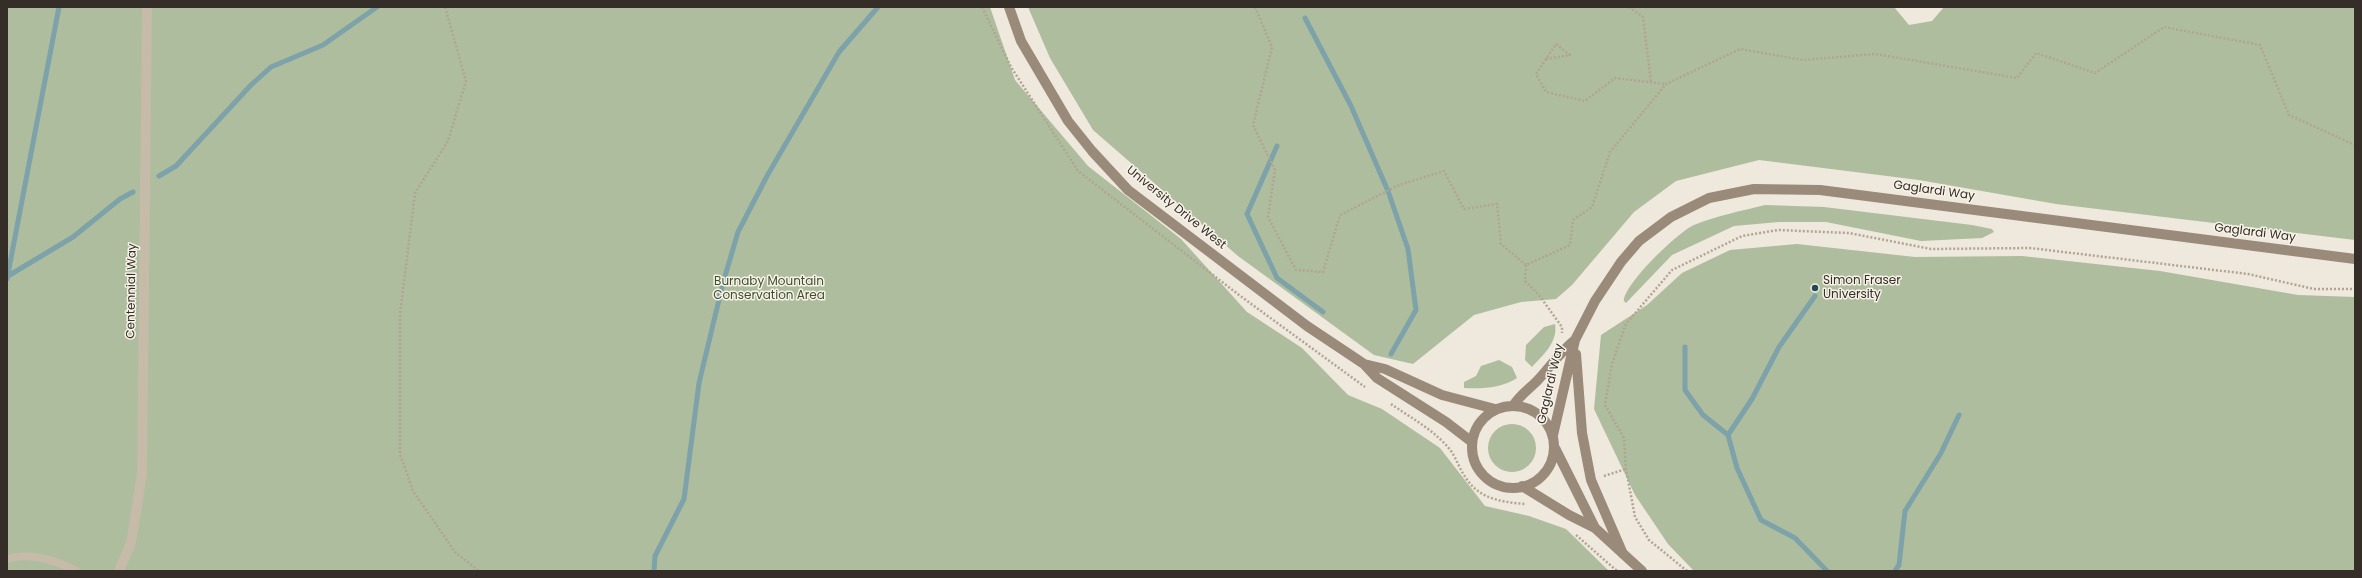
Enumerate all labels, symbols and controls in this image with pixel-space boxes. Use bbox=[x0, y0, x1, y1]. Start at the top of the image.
street label: University Drive West bbox=[1123, 163, 1229, 253]
street label: Gaglardi Way bbox=[1892, 178, 1976, 204]
street label: Gaglardi Way bbox=[2213, 221, 2297, 245]
street label: Centennial Way bbox=[124, 243, 140, 339]
place label: Simon Fraser University bbox=[1823, 274, 1901, 302]
park label: Burnaby Mountain Conservation Area bbox=[713, 275, 825, 303]
marker: Simon Fraser University bbox=[1810, 283, 1820, 293]
street label: Gaglardi Way bbox=[1535, 342, 1567, 426]

